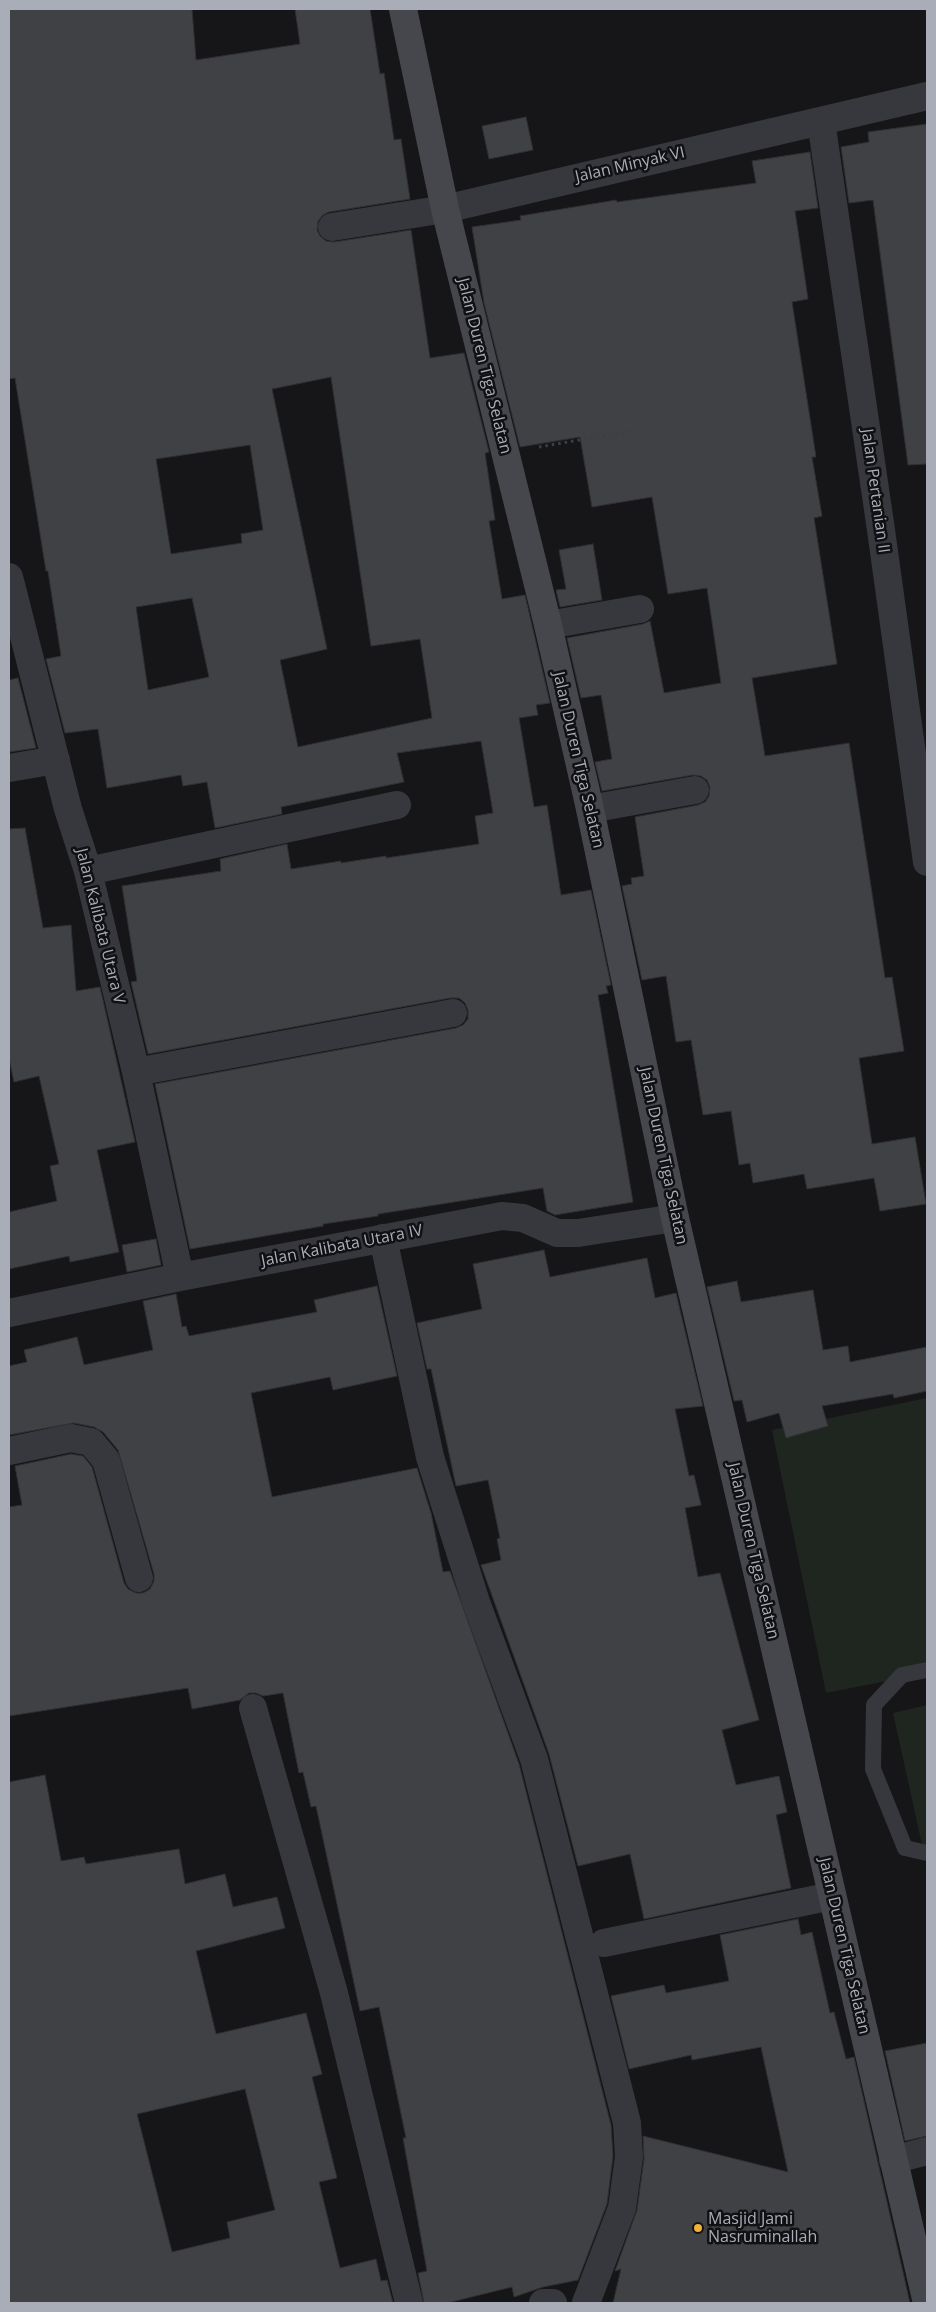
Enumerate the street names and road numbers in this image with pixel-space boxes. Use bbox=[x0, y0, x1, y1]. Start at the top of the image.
street label: Jalan Minyak VI bbox=[573, 143, 687, 187]
street label: Jalan Duren Tiga Selatan bbox=[453, 276, 515, 456]
street label: Jalan Pertanian II bbox=[857, 428, 893, 554]
street label: Jalan Duren Tiga Selatan bbox=[548, 670, 608, 850]
street label: Jalan Kalibata Utara V bbox=[71, 846, 129, 1006]
street label: Jalan Duren Tiga Selatan bbox=[635, 1066, 691, 1246]
street label: Jalan Kalibata Utara IV bbox=[260, 1221, 424, 1271]
street label: Jalan Duren Tiga Selatan bbox=[723, 1461, 783, 1641]
street label: Jalan Duren Tiga Selatan bbox=[814, 1856, 874, 2036]

